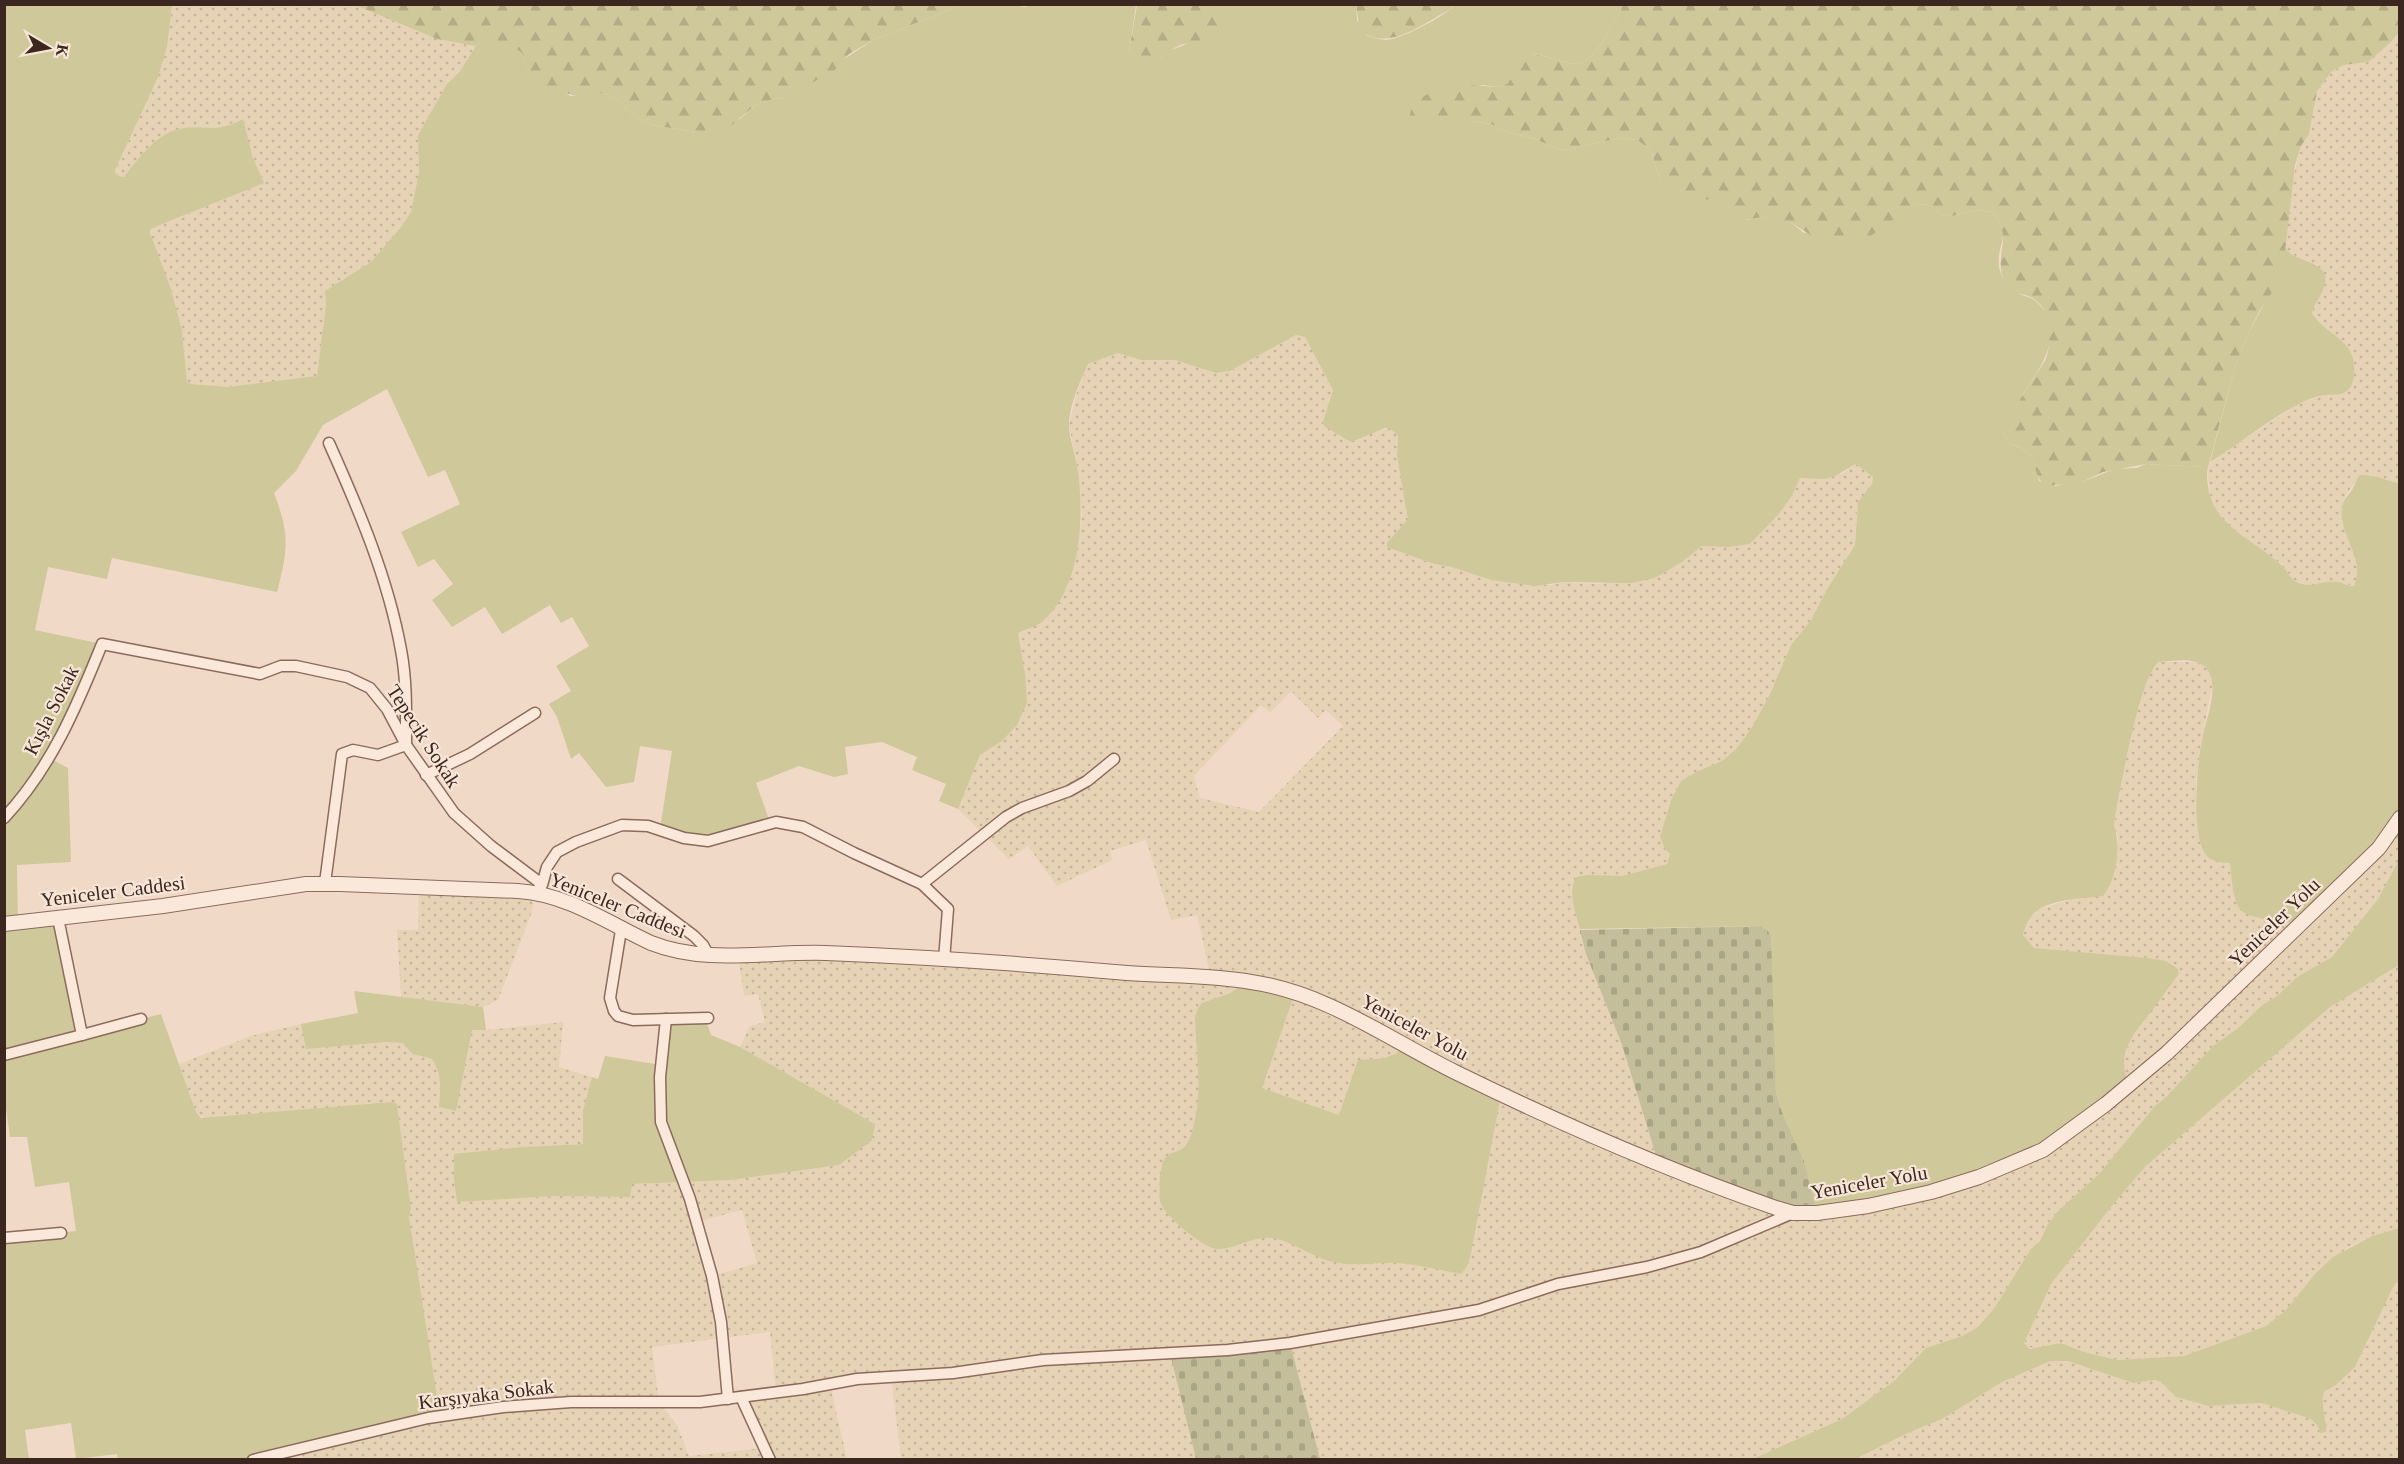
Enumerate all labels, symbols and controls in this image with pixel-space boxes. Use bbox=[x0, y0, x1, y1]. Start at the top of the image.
north arrow bbox=[18, 18, 78, 78]
text: K bbox=[53, 43, 72, 59]
street label: Kışla Sokak bbox=[19, 662, 84, 759]
street label: Tepecik Sokak bbox=[382, 681, 465, 792]
street label: Yeniceler Caddesi bbox=[547, 868, 690, 943]
street label: Yeniceler Caddesi bbox=[40, 871, 187, 911]
street label: Yeniceler Yolu bbox=[2224, 873, 2324, 971]
street label: Yeniceler Yolu bbox=[1358, 990, 1472, 1064]
street label: Yeniceler Yolu bbox=[1809, 1161, 1929, 1203]
street label: Karşıyaka Sokak bbox=[417, 1375, 555, 1414]

